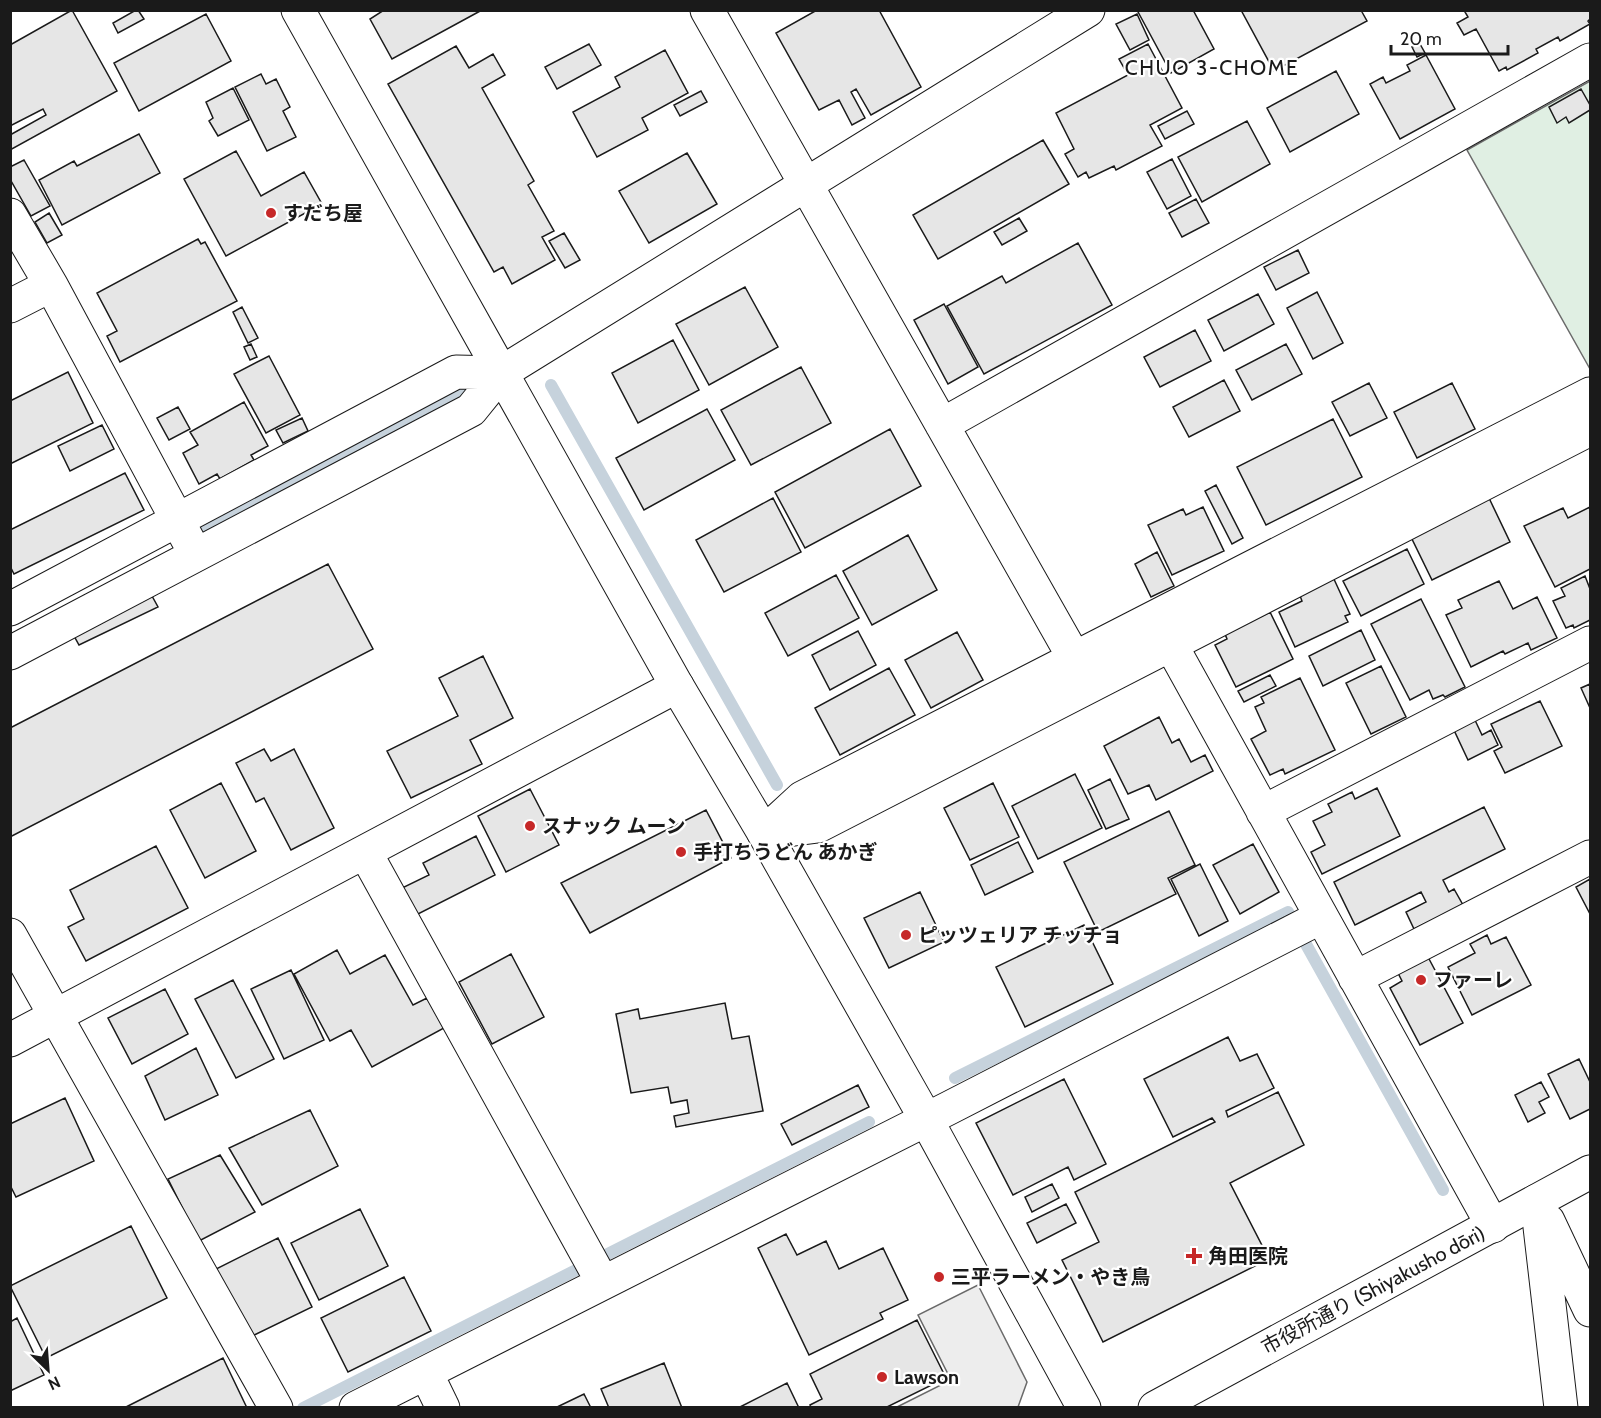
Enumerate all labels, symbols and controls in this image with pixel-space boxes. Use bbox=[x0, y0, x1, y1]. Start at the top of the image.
scale bar bbox=[1391, 18, 1508, 56]
text: 20 m bbox=[1400, 28, 1442, 50]
district label: CHUO 3-CHOME bbox=[1125, 55, 1299, 80]
place label: すだち屋 bbox=[283, 201, 363, 225]
marker: すだち屋 bbox=[264, 206, 278, 220]
place label: スナック ムーン bbox=[542, 814, 686, 838]
marker: スナック ムーン bbox=[523, 819, 537, 833]
place label: 手打ちうどん あかぎ bbox=[693, 840, 878, 864]
marker: 手打ちうどん あかぎ bbox=[674, 845, 688, 859]
place label: ピッツェリア チッチョ bbox=[918, 923, 1123, 947]
marker: ピッツェリア チッチョ bbox=[899, 928, 913, 942]
place label: ファーレ bbox=[1433, 968, 1513, 992]
marker: ファーレ bbox=[1414, 973, 1428, 987]
street label: 市役所通り (Shiyakusho dōri) bbox=[1257, 1221, 1489, 1359]
place label: 角田医院 bbox=[1208, 1244, 1288, 1268]
marker: 角田医院 bbox=[1185, 1247, 1203, 1265]
place label: 三平ラーメン・やき鳥 bbox=[951, 1265, 1150, 1289]
marker: 三平ラーメン・やき鳥 bbox=[932, 1270, 946, 1284]
north arrow bbox=[18, 1340, 78, 1400]
place label: Lawson bbox=[894, 1365, 959, 1389]
marker: Lawson bbox=[875, 1370, 889, 1384]
text: N bbox=[45, 1372, 63, 1394]

